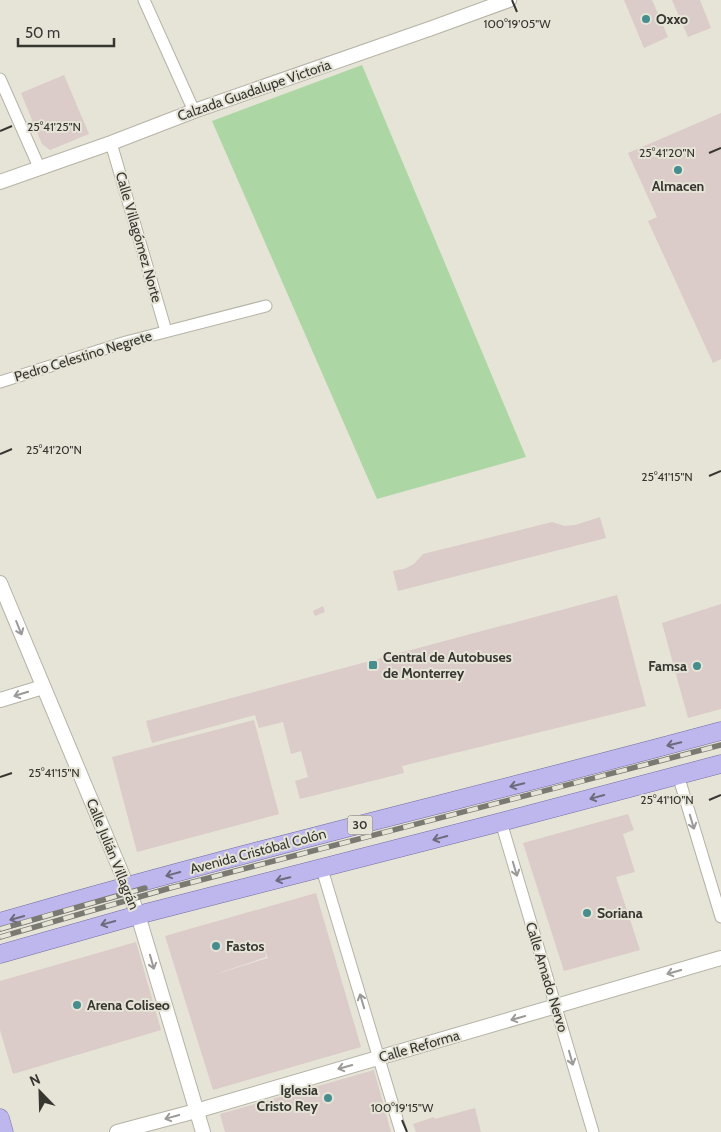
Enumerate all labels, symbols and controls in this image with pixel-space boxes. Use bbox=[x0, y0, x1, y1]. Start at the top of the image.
place label: Oxxo bbox=[656, 10, 688, 28]
marker: Oxxo bbox=[640, 13, 652, 25]
scale bar bbox=[18, 15, 114, 47]
text: 100°19'05"W bbox=[483, 16, 551, 31]
text: 50 m bbox=[25, 24, 60, 42]
street label: Calzada Guadalupe Victoria bbox=[175, 55, 333, 125]
text: 25°41'25"N bbox=[27, 119, 81, 134]
text: 25°41'20"N bbox=[639, 145, 695, 160]
marker: Almacen bbox=[672, 164, 684, 176]
street label: Calle Villagómez Norte bbox=[112, 170, 166, 304]
place label: Almacen bbox=[652, 177, 704, 195]
street label: Pedro Celestino Negrete bbox=[12, 326, 154, 386]
text: 25°41'20"N bbox=[26, 442, 82, 457]
text: 25°41'15"N bbox=[641, 469, 693, 484]
one-way arrow bbox=[15, 621, 24, 636]
place label: Central de Autobuses de Monterrey bbox=[383, 648, 512, 682]
place label: Famsa bbox=[648, 657, 687, 675]
marker: Central de Autobuses de Monterrey bbox=[367, 659, 379, 671]
marker: Famsa bbox=[691, 660, 703, 672]
one-way arrow bbox=[14, 689, 30, 699]
one-way arrow bbox=[666, 740, 682, 749]
text: 25°41'15"N bbox=[28, 765, 80, 780]
one-way arrow bbox=[509, 781, 525, 790]
one-way arrow bbox=[590, 792, 606, 802]
text: 25°41'10"N bbox=[640, 792, 694, 807]
street label: Calle Julián Villagrán bbox=[83, 796, 144, 912]
one-way arrow bbox=[688, 813, 698, 829]
road number: 30 bbox=[348, 816, 372, 834]
street label: Avenida Cristóbal Colón bbox=[188, 824, 328, 878]
one-way arrow bbox=[432, 834, 448, 843]
one-way arrow bbox=[511, 861, 521, 877]
one-way arrow bbox=[165, 869, 181, 879]
one-way arrow bbox=[275, 874, 291, 884]
place label: Soriana bbox=[597, 904, 643, 922]
marker: Soriana bbox=[581, 907, 593, 919]
one-way arrow bbox=[9, 913, 25, 923]
one-way arrow bbox=[101, 919, 117, 928]
street label: Calle Amado Nervo bbox=[522, 920, 572, 1035]
place label: Fastos bbox=[226, 937, 264, 955]
marker: Fastos bbox=[210, 940, 222, 952]
one-way arrow bbox=[147, 953, 157, 969]
one-way arrow bbox=[667, 967, 683, 977]
one-way arrow bbox=[356, 994, 366, 1010]
place label: Arena Coliseo bbox=[87, 996, 170, 1014]
marker: Arena Coliseo bbox=[71, 999, 83, 1011]
one-way arrow bbox=[511, 1013, 527, 1023]
street label: Calle Reforma bbox=[377, 1026, 462, 1066]
one-way arrow bbox=[567, 1050, 577, 1066]
one-way arrow bbox=[338, 1063, 354, 1073]
north arrow bbox=[15, 1067, 65, 1117]
text: N bbox=[27, 1070, 43, 1090]
place label: Iglesia Cristo Rey bbox=[256, 1081, 318, 1115]
marker: Iglesia Cristo Rey bbox=[322, 1092, 334, 1104]
text: 100°19'15"W bbox=[371, 1100, 434, 1115]
one-way arrow bbox=[165, 1113, 181, 1123]

